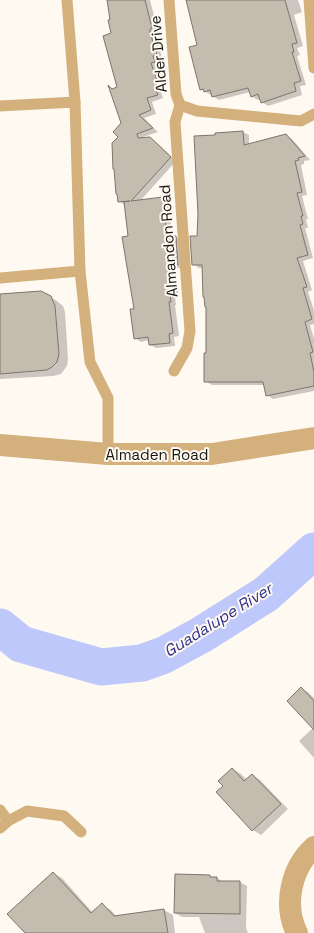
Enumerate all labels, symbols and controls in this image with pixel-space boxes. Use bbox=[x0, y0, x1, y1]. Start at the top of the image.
street label: Alder Drive bbox=[145, 15, 171, 93]
street label: Almandon Road bbox=[155, 184, 181, 298]
street label: Almaden Road bbox=[106, 445, 208, 464]
water label: Guadalupe River bbox=[160, 577, 278, 662]

